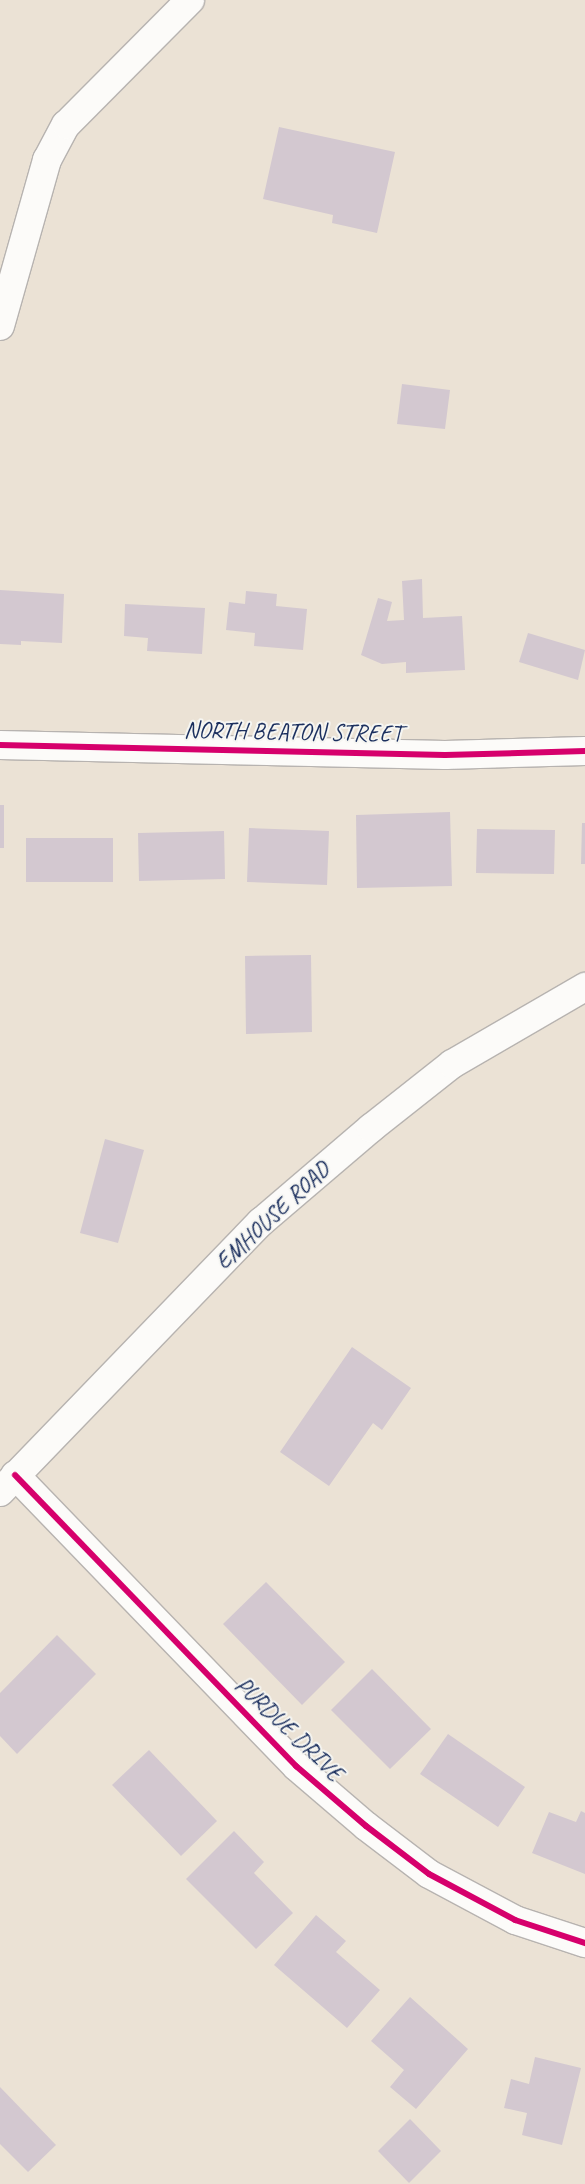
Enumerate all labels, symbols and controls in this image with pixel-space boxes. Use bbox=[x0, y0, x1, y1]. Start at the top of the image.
street label: NORTH BEATON STREET bbox=[184, 716, 402, 748]
street label: EMHOUSE ROAD bbox=[209, 1155, 337, 1277]
street label: PURDUE DRIVE bbox=[229, 1671, 349, 1787]

